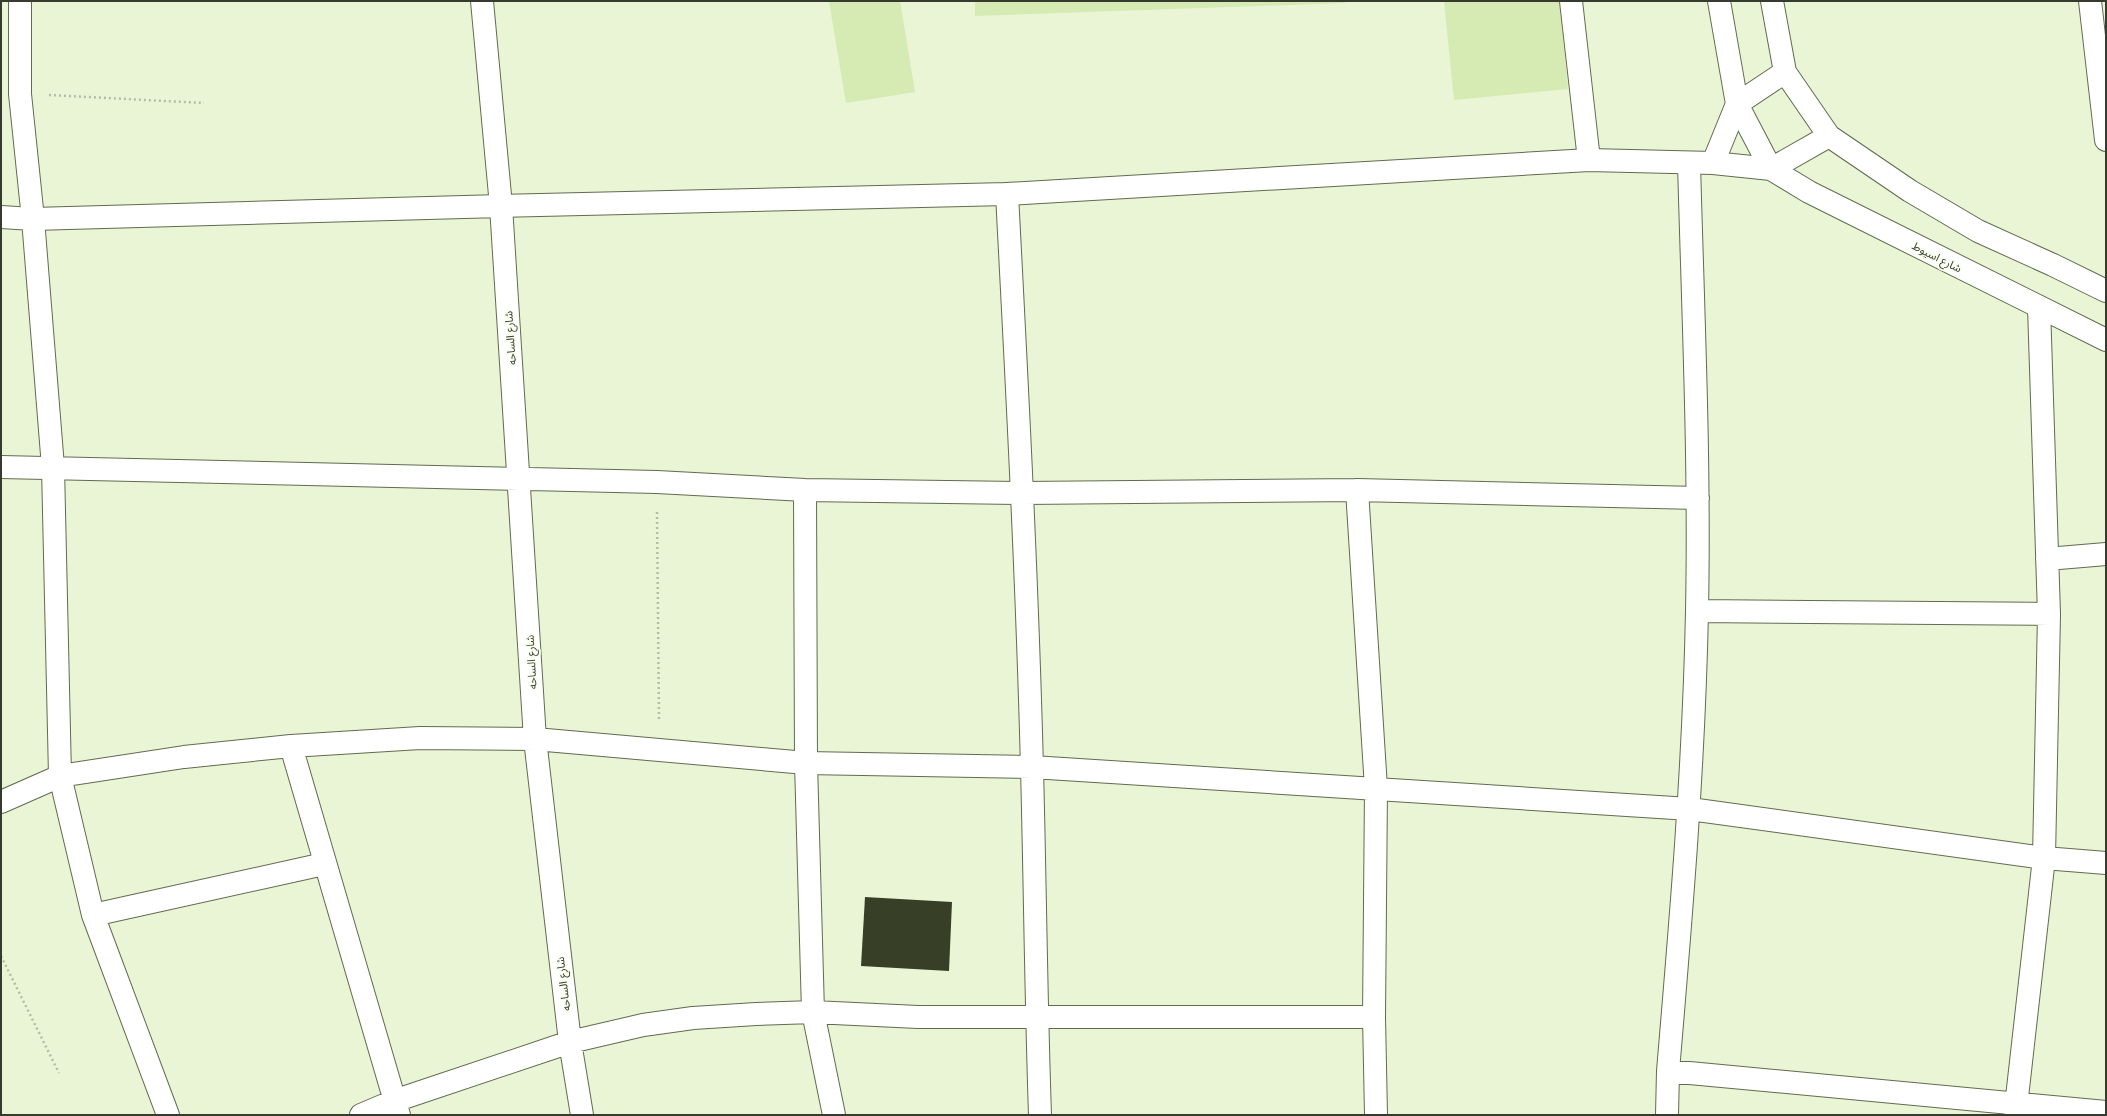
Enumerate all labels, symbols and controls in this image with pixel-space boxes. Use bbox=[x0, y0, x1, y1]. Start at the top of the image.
street label: شارع اسيوط bbox=[1909, 239, 1964, 276]
street label: شارع الساحه bbox=[501, 310, 520, 366]
street label: شارع الساحه bbox=[523, 634, 540, 690]
street label: شارع الساحه bbox=[553, 956, 574, 1012]

